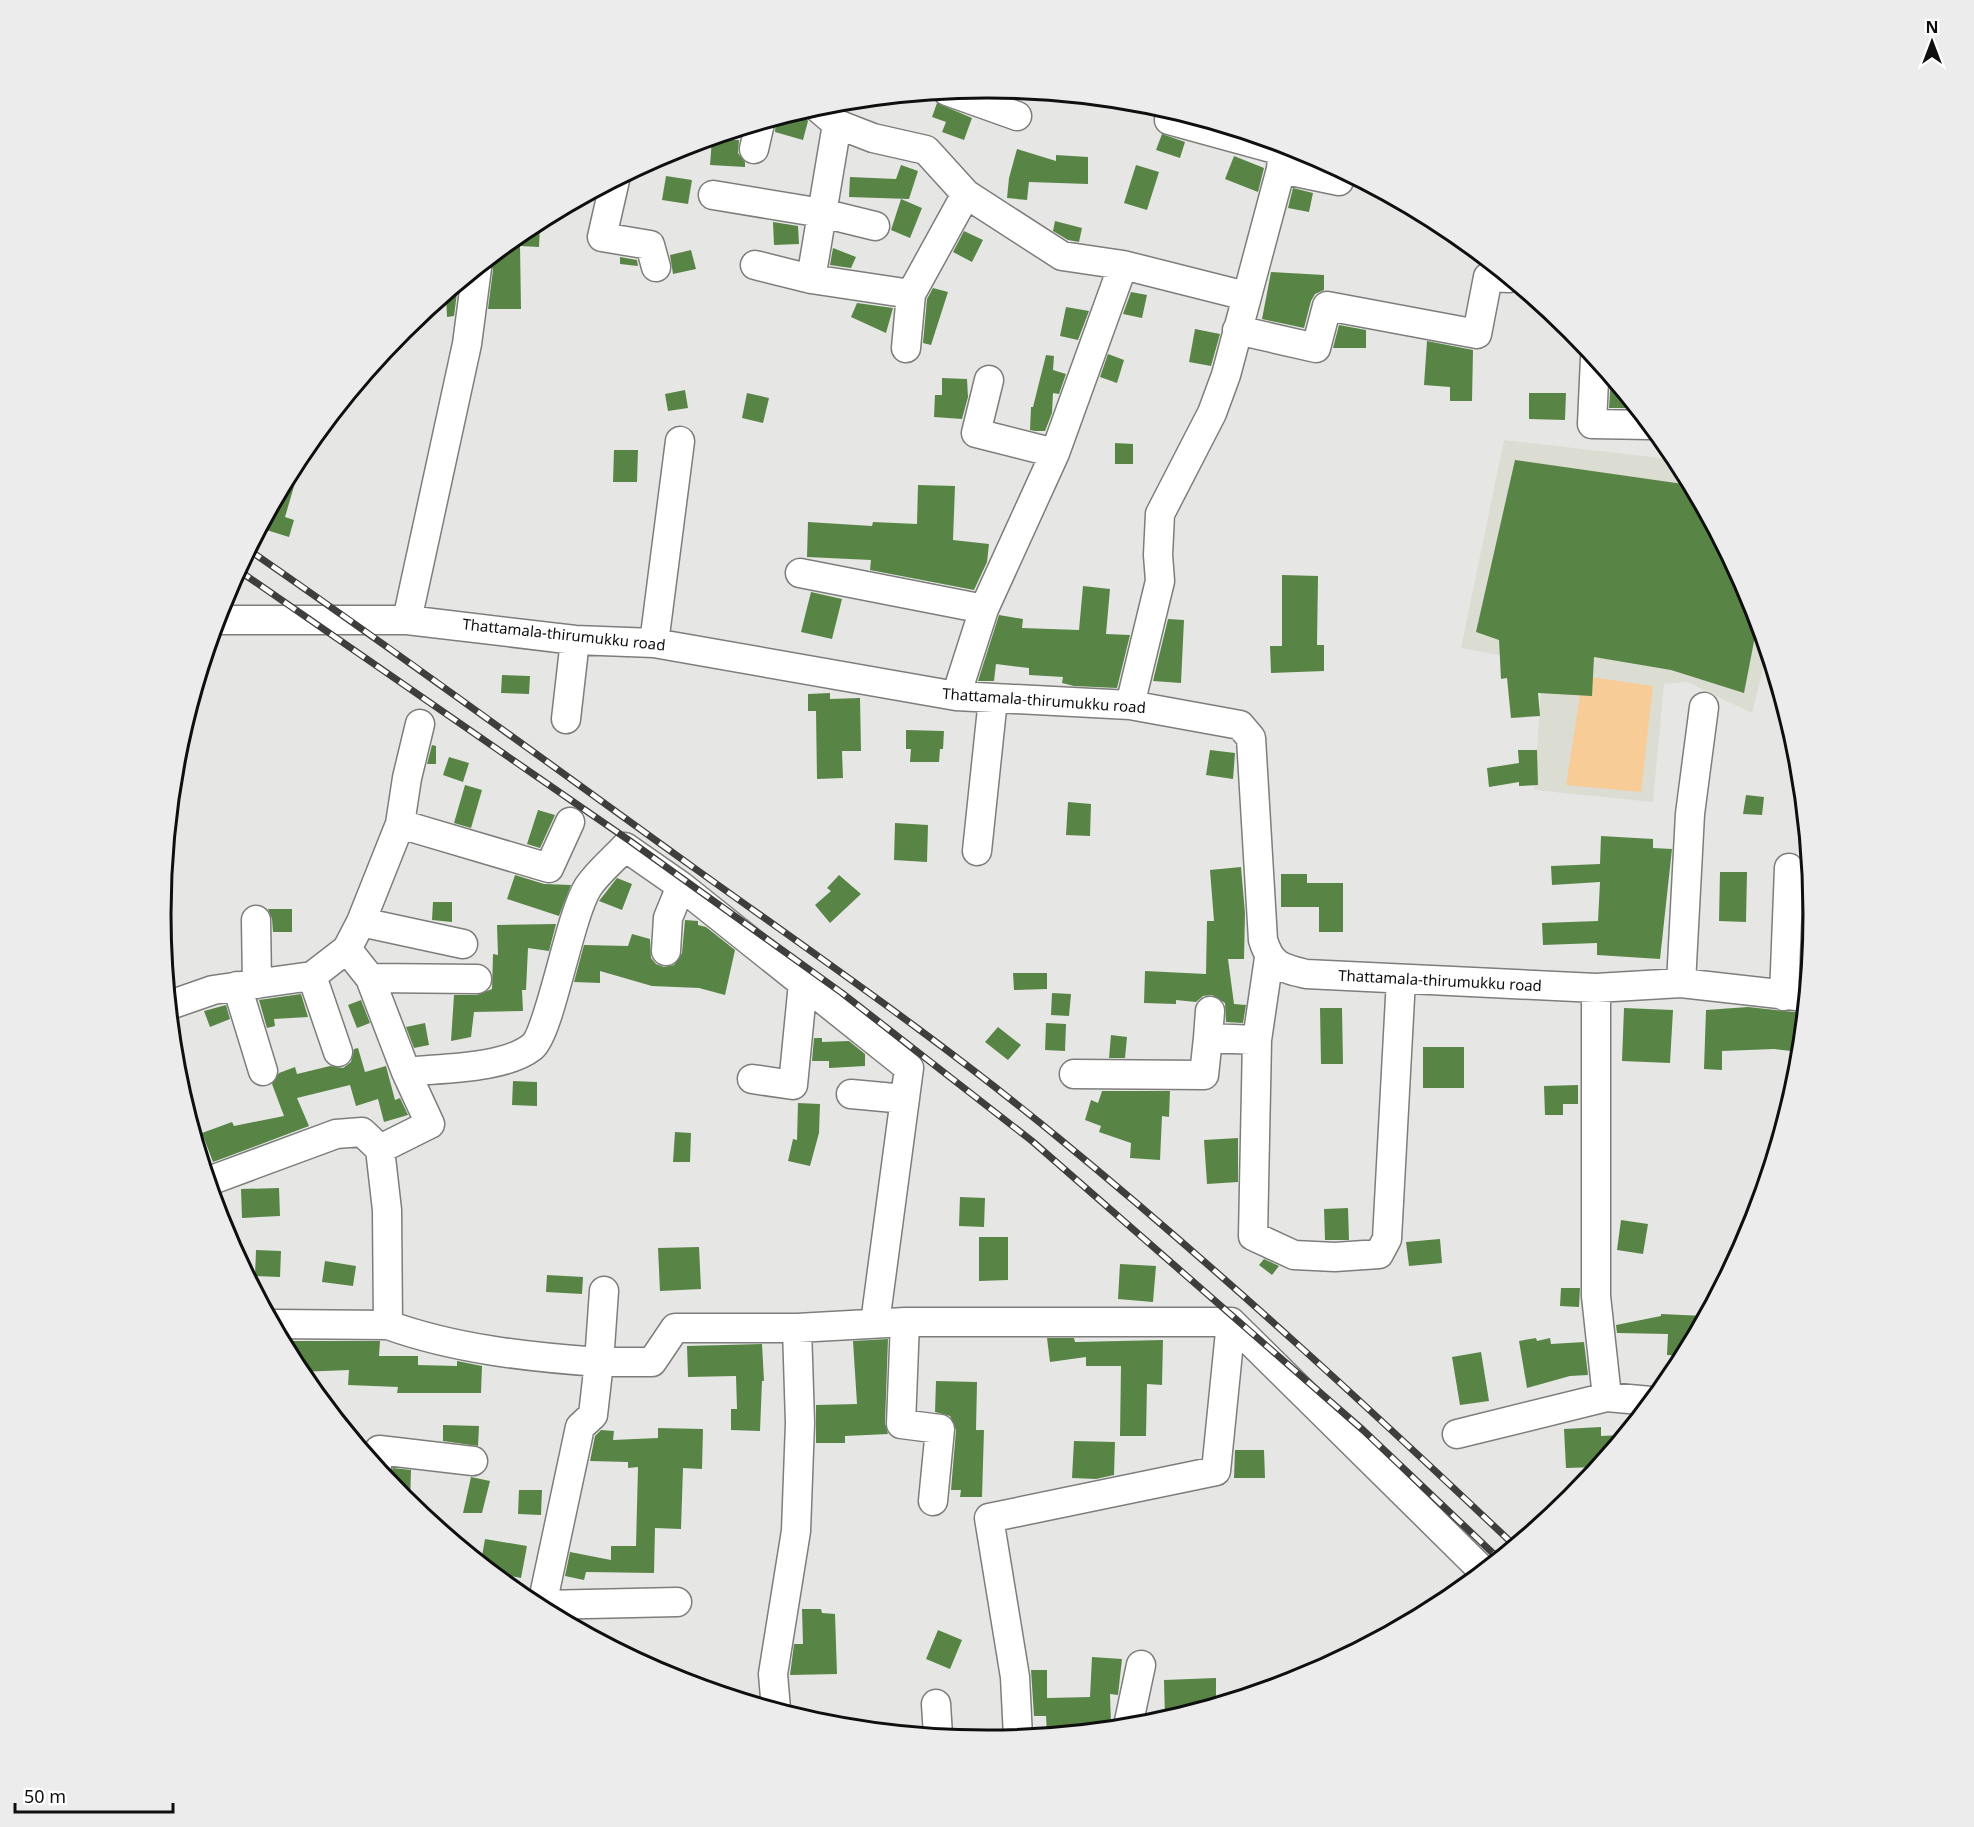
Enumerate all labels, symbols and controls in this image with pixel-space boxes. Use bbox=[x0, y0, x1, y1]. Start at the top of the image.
north arrow bbox=[1902, 12, 1962, 72]
text: N bbox=[1925, 16, 1939, 38]
street label: Thattamala-thirumukku road bbox=[462, 613, 667, 655]
street label: Thattamala-thirumukku road bbox=[942, 683, 1146, 717]
street label: Thattamala-thirumukku road bbox=[1338, 965, 1542, 995]
scale bar bbox=[15, 1776, 172, 1814]
text: 50 m bbox=[24, 1784, 66, 1808]

